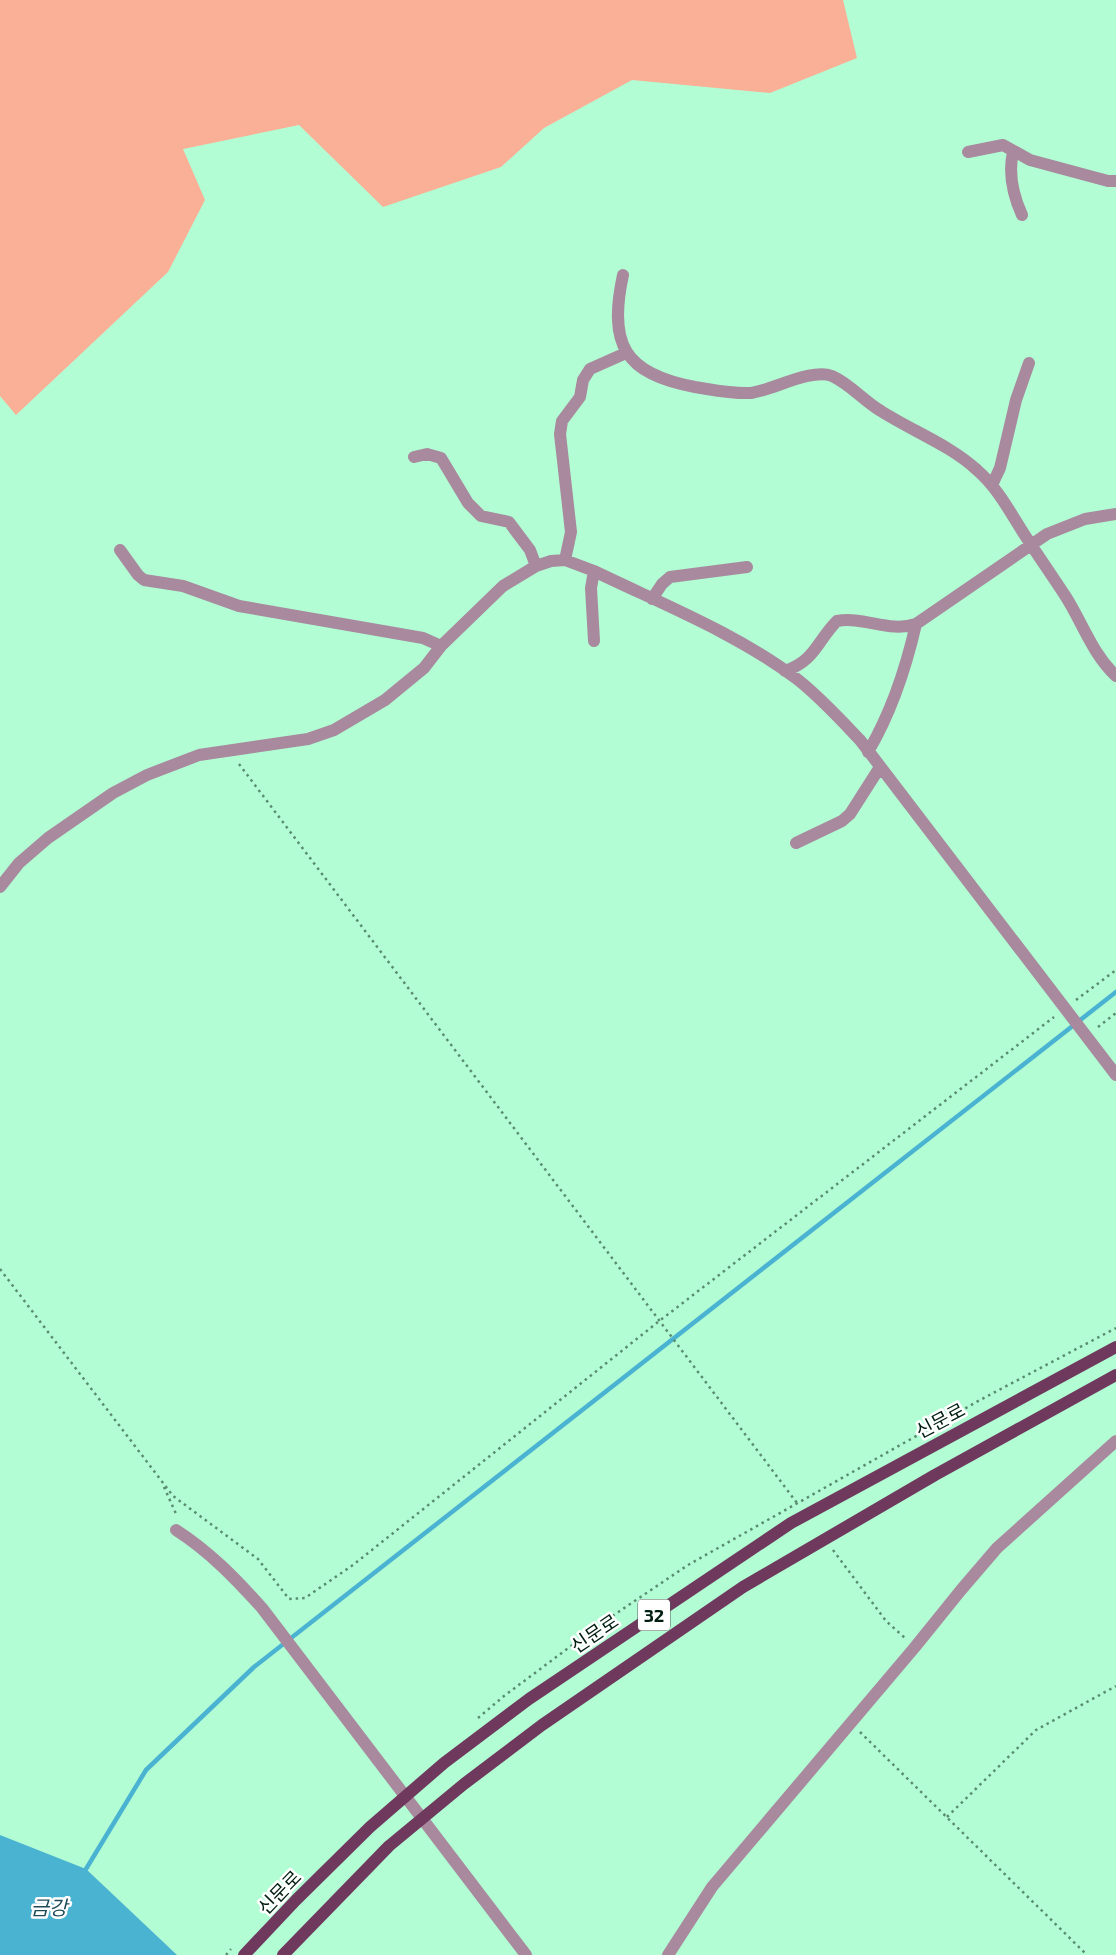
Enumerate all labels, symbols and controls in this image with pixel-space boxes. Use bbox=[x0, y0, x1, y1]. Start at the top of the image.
street label: 신문로 bbox=[911, 1398, 969, 1442]
road number: 32 bbox=[638, 1600, 670, 1630]
street label: 신문로 bbox=[566, 1609, 622, 1657]
street label: 신문로 bbox=[253, 1865, 305, 1919]
water label: 금강 bbox=[31, 1895, 70, 1919]

